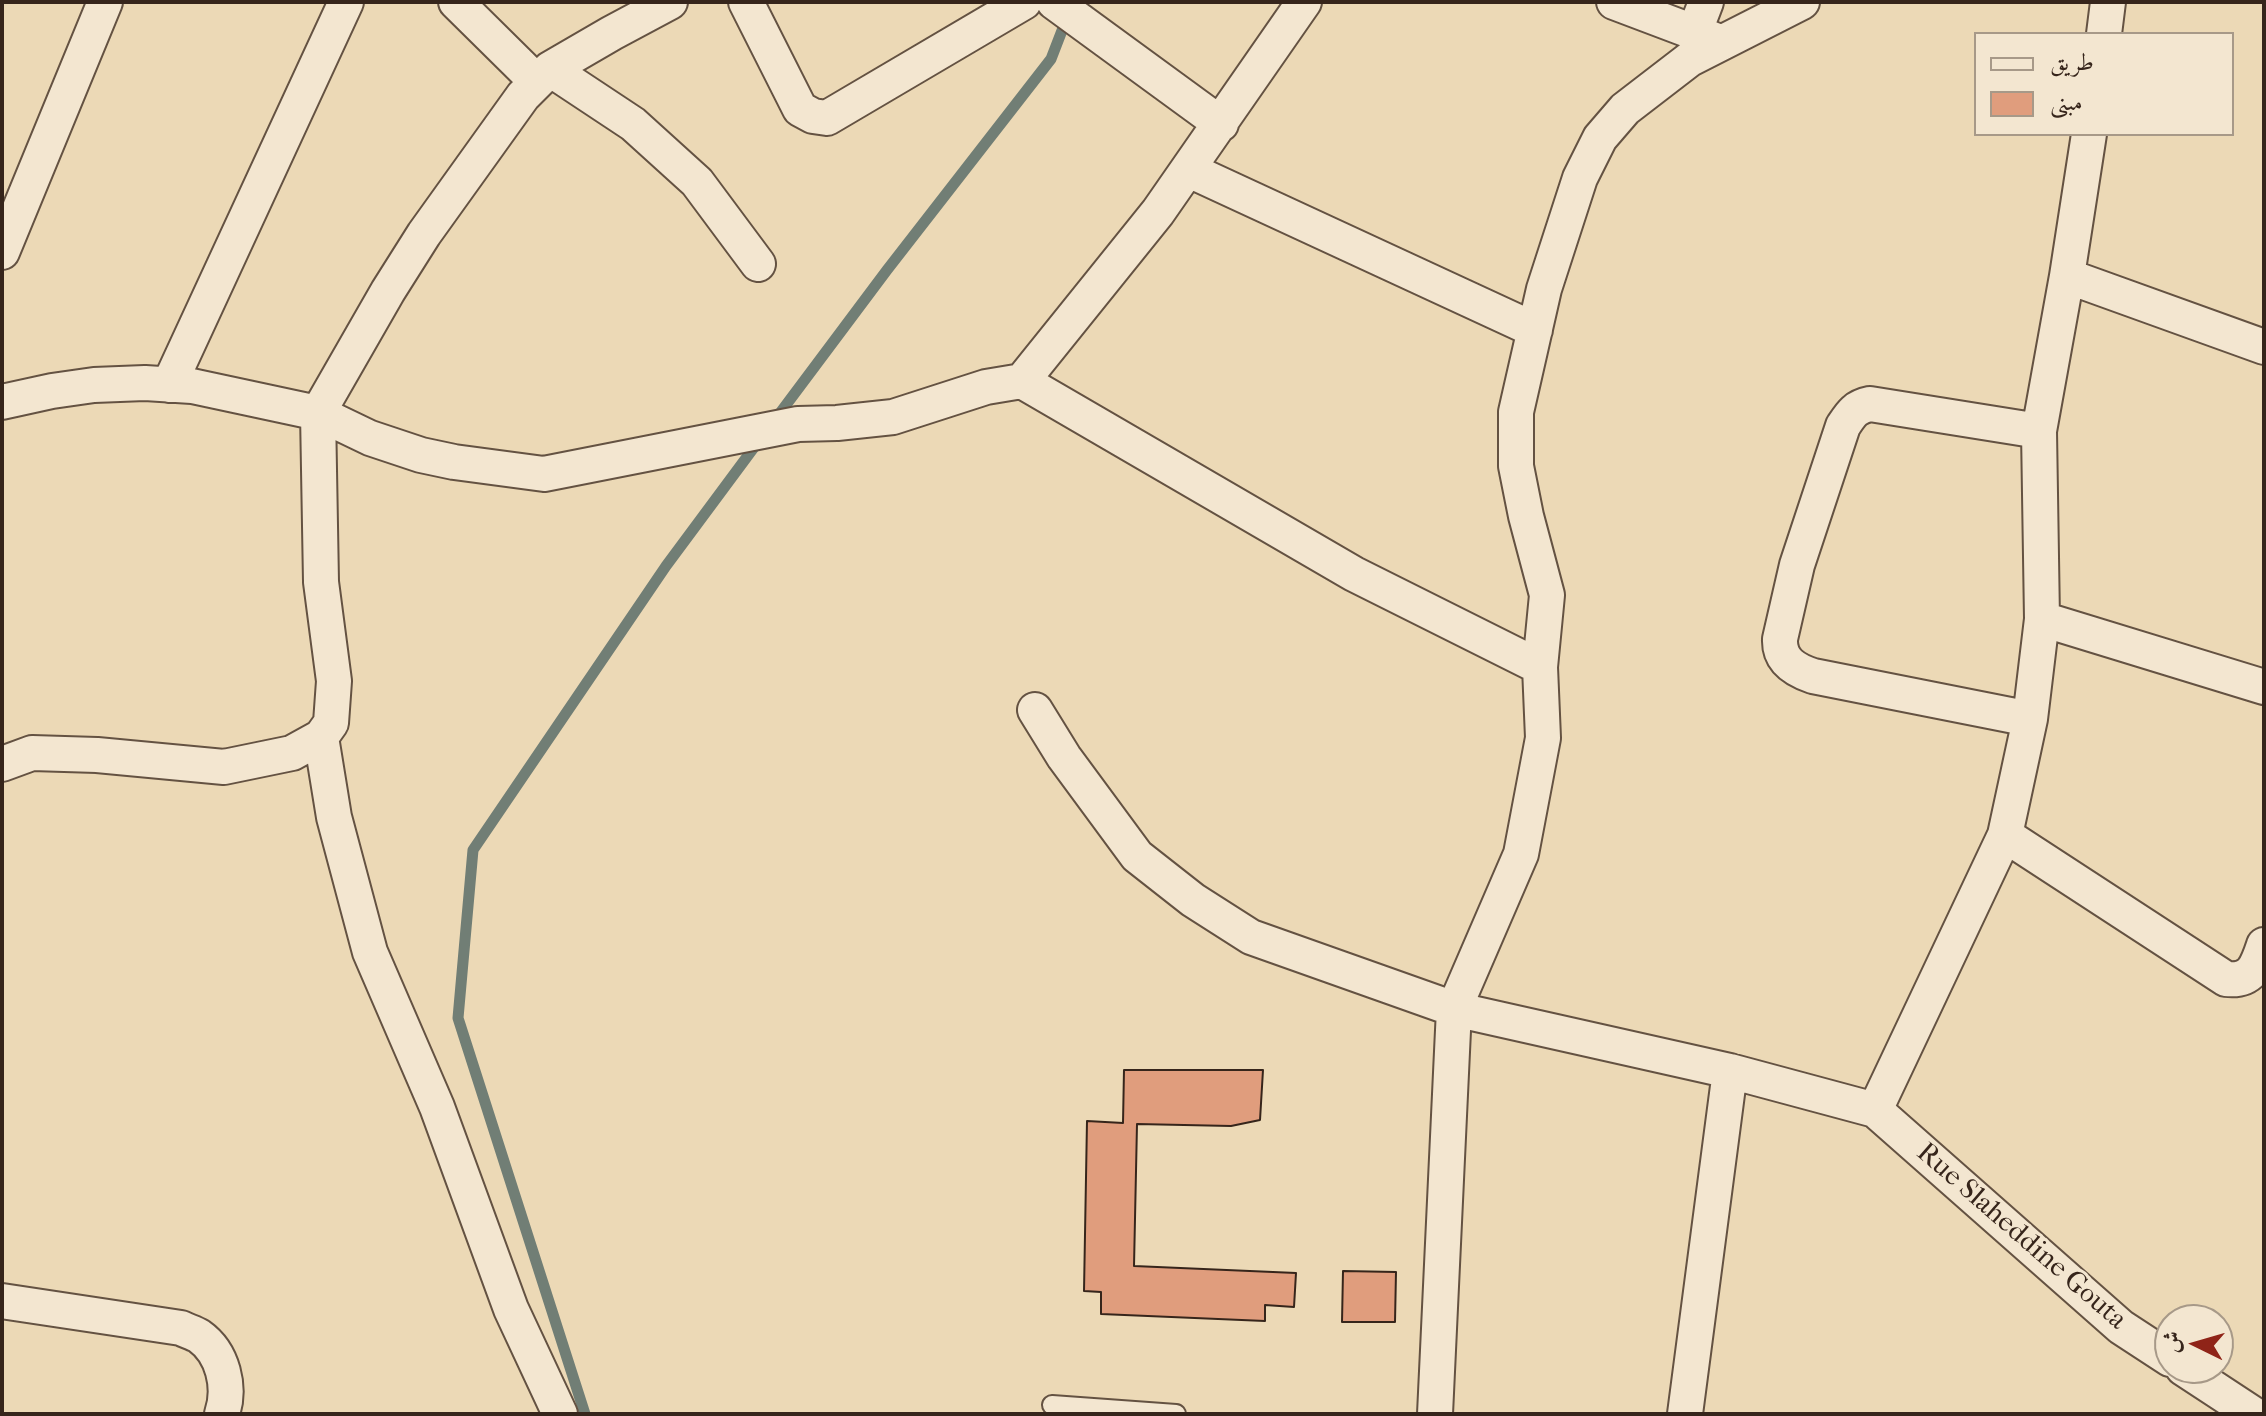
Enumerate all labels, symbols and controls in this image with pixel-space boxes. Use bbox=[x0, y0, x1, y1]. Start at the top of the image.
legend bbox=[1974, 32, 2234, 136]
text: طريق bbox=[2050, 48, 2094, 76]
text: مبنى bbox=[2050, 88, 2083, 116]
street label: Rue Slaheddine Gouta bbox=[1909, 1137, 2133, 1337]
north arrow bbox=[2154, 1304, 2234, 1384]
text: ش bbox=[2158, 1330, 2186, 1354]

